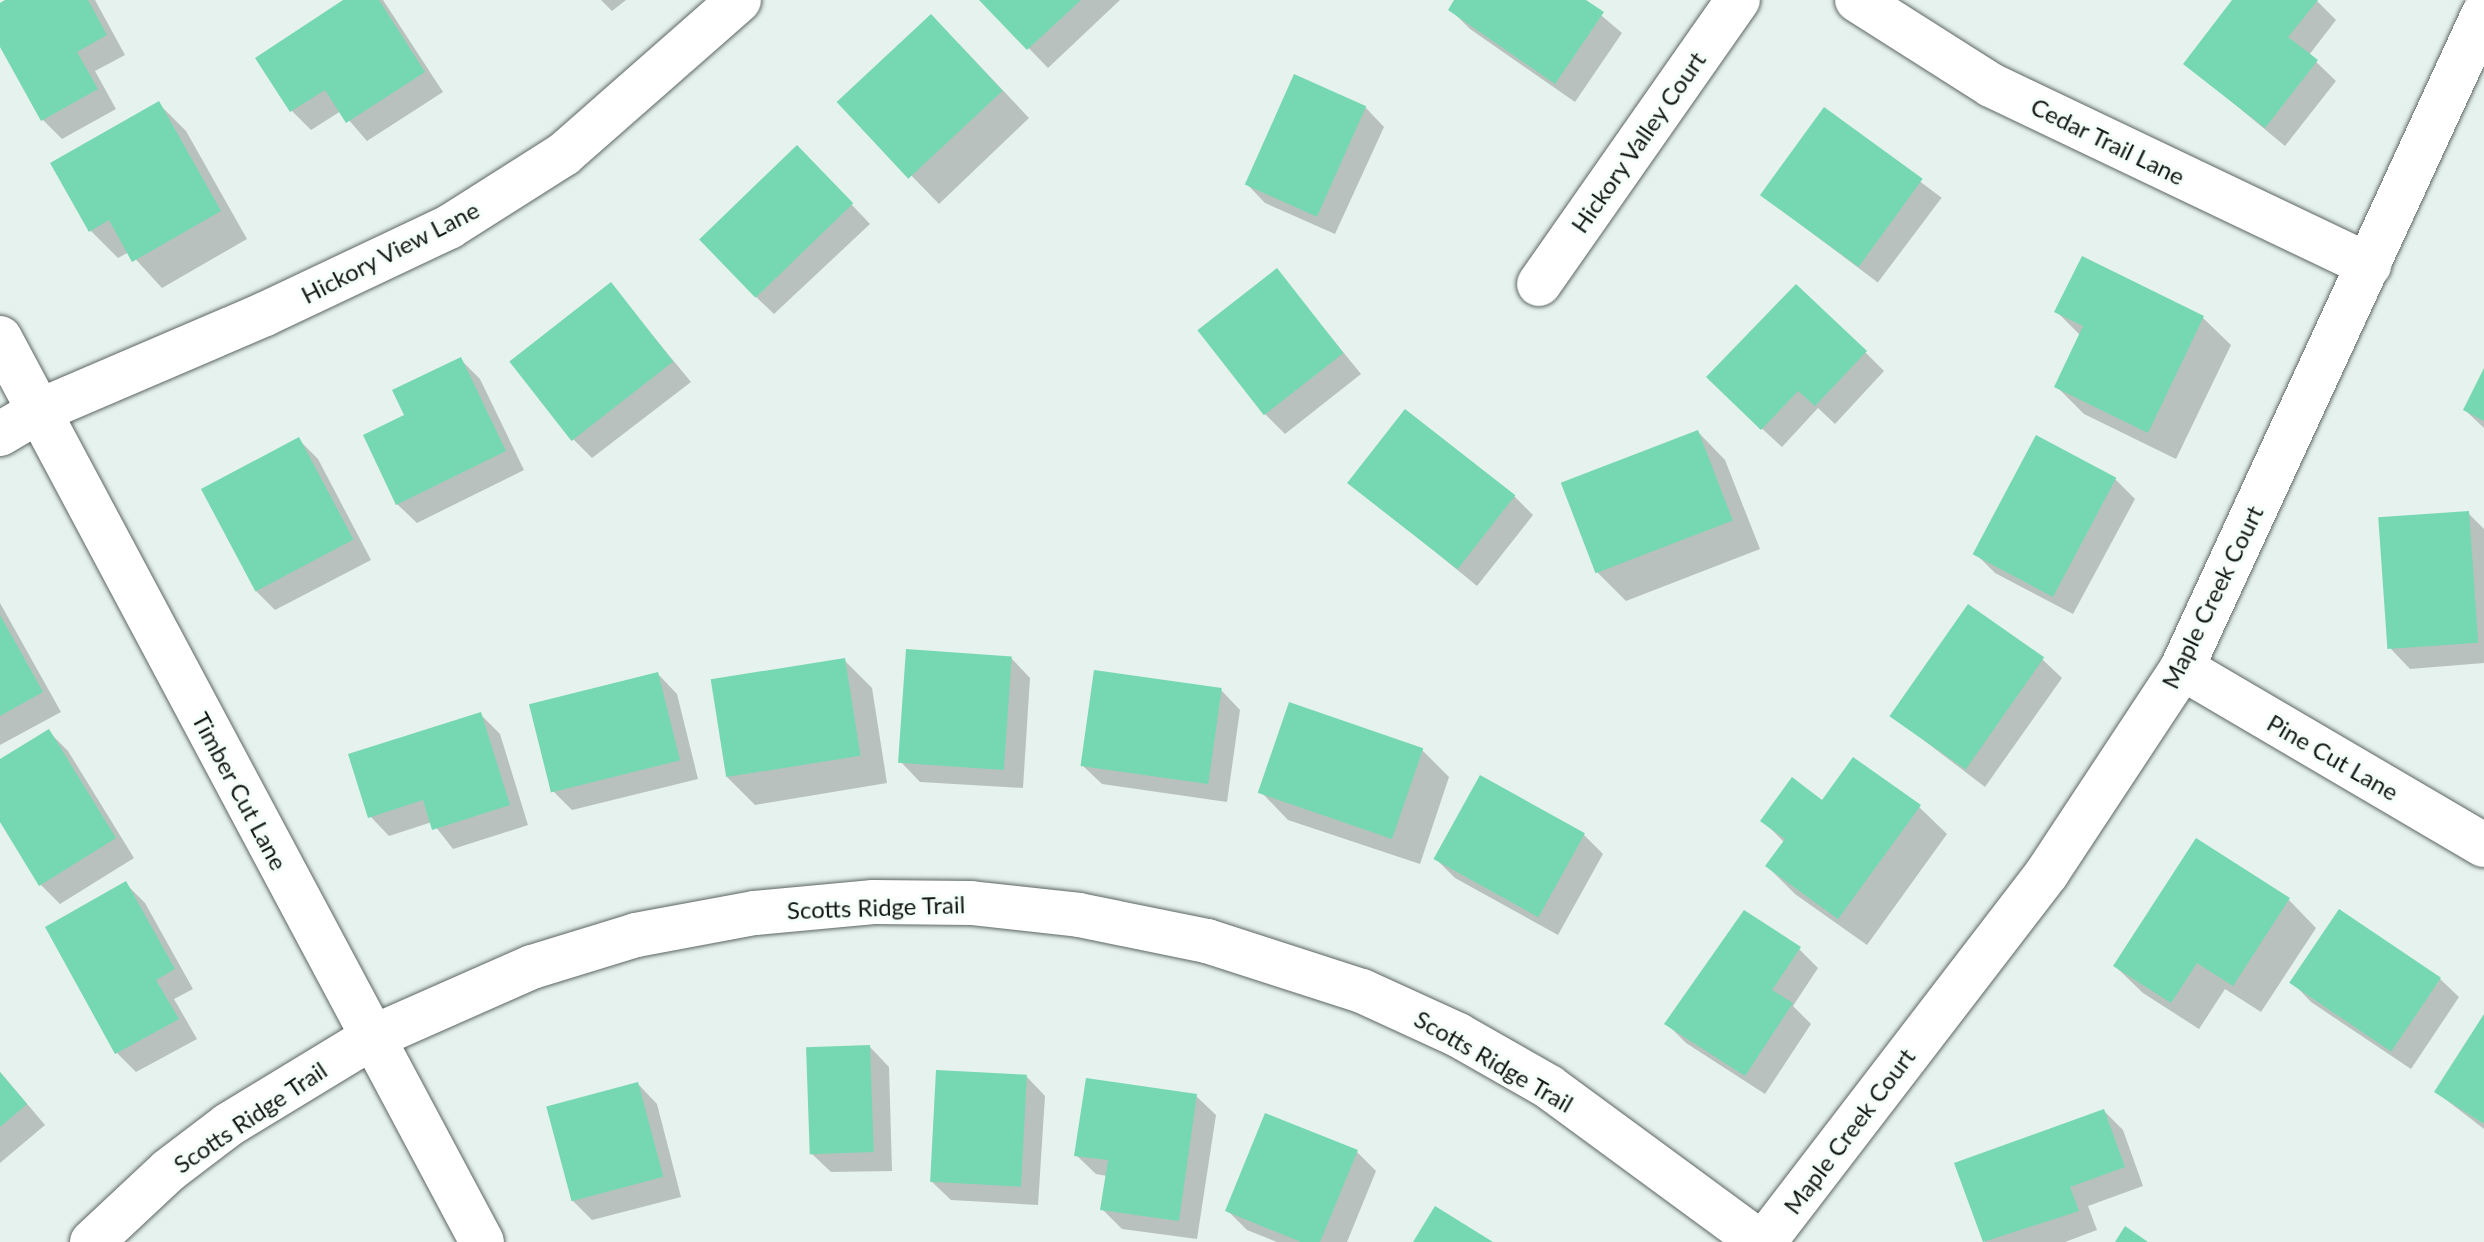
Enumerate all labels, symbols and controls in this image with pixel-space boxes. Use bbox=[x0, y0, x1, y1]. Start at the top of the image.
street label: Hickory Valley Court bbox=[1564, 45, 1712, 239]
street label: Cedar Trail Lane bbox=[2026, 91, 2190, 191]
street label: Hickory View Lane bbox=[295, 194, 485, 310]
street label: Maple Creek Court bbox=[2155, 501, 2269, 693]
street label: Timber Cut Lane bbox=[186, 707, 294, 875]
street label: Pine Cut Lane bbox=[2262, 708, 2404, 806]
street label: Scotts Ridge Trail bbox=[786, 889, 966, 925]
street label: Scotts Ridge Trail bbox=[1409, 1004, 1579, 1118]
street label: Maple Creek Court bbox=[1777, 1043, 1921, 1219]
street label: Scotts Ridge Trail bbox=[168, 1055, 332, 1179]

